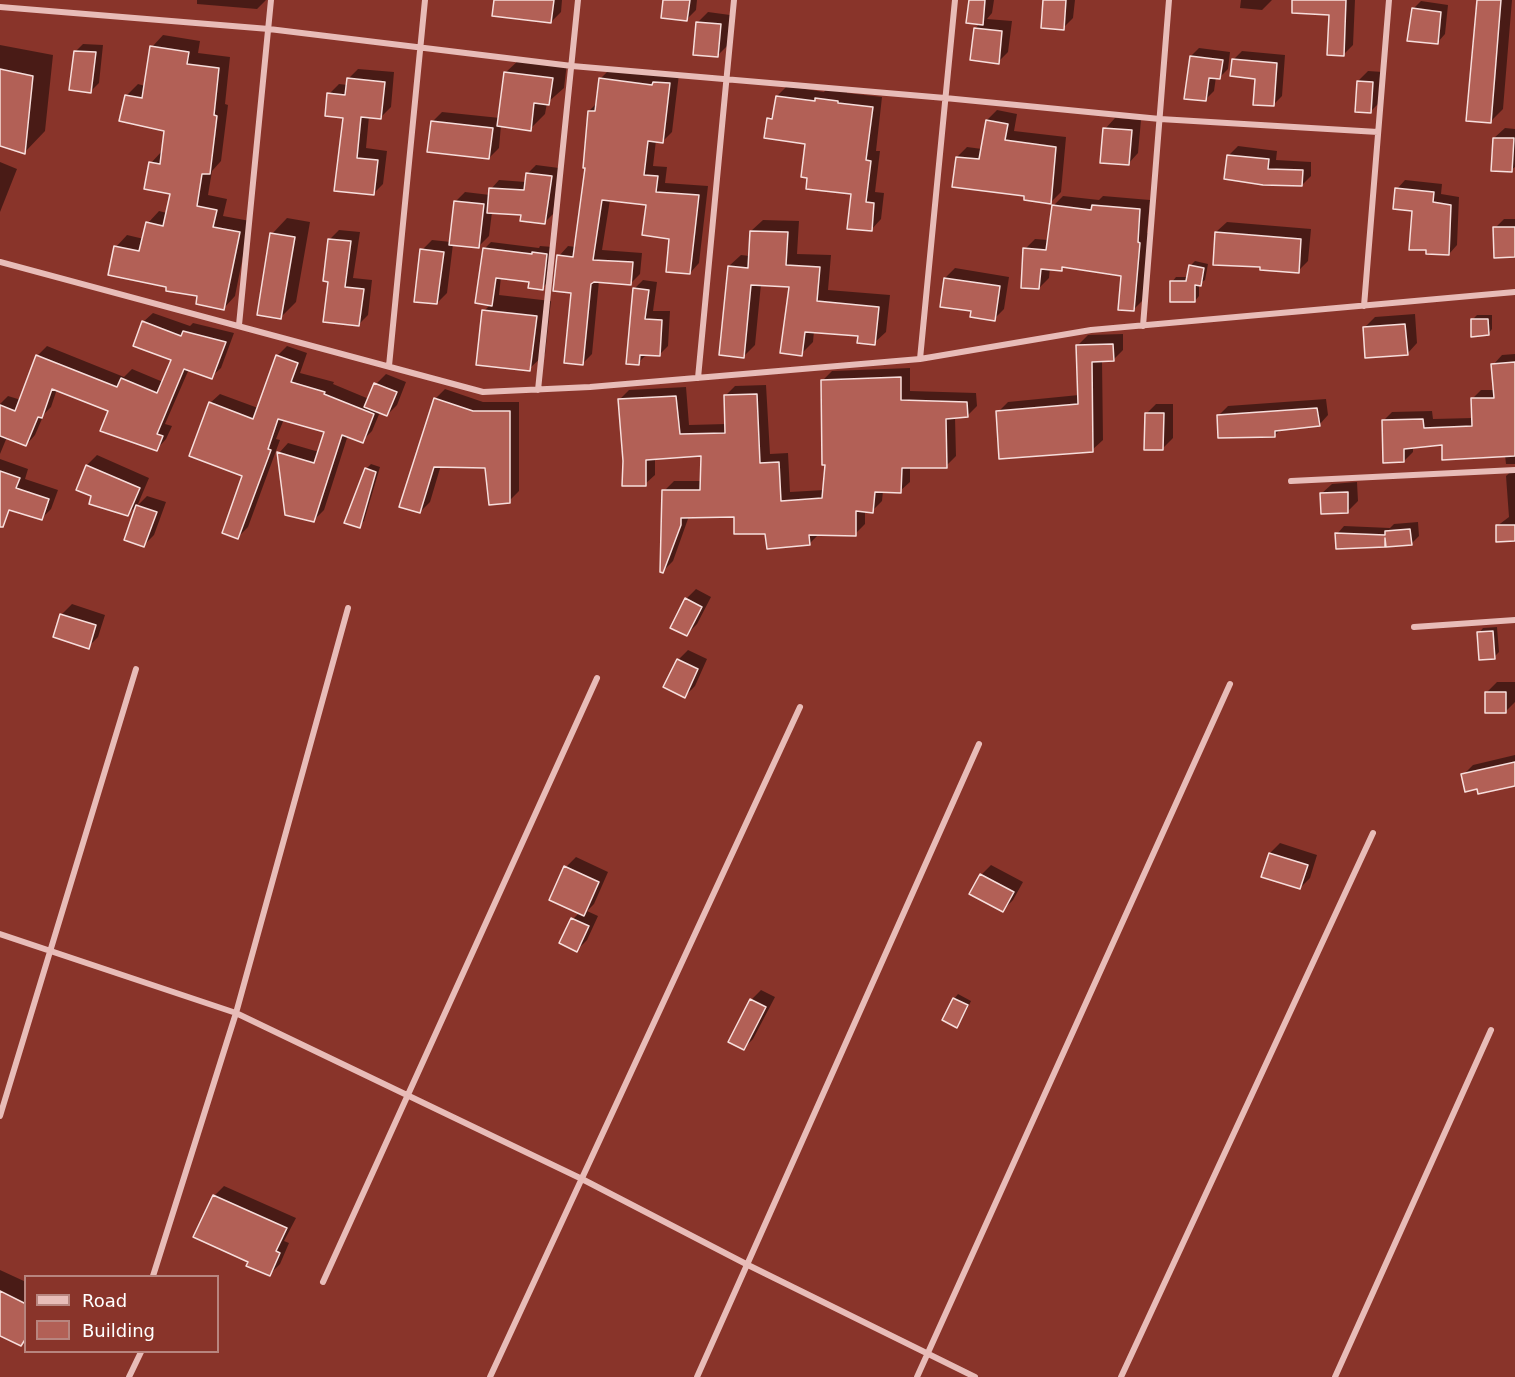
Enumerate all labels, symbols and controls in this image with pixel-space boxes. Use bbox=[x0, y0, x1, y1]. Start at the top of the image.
legend bbox=[24, 1275, 219, 1353]
text: Road bbox=[82, 1290, 127, 1311]
text: Building bbox=[82, 1320, 155, 1341]

